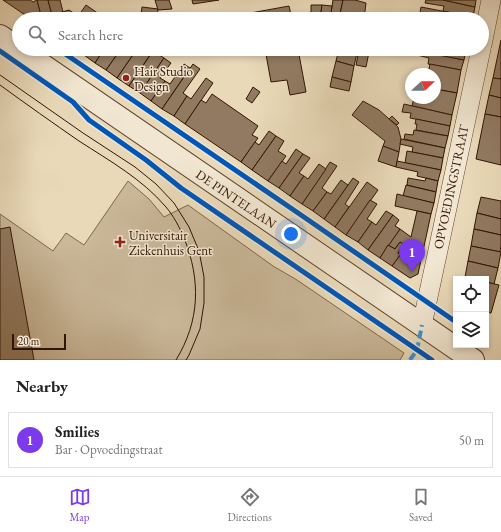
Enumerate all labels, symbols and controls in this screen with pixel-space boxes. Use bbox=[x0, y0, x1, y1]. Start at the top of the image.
search box bbox=[12, 12, 489, 56]
icon: search bbox=[26, 23, 48, 45]
text: Search here bbox=[58, 25, 123, 44]
place label: Hair Studio Design bbox=[134, 63, 193, 95]
north arrow bbox=[405, 68, 441, 104]
marker: Hair Studio Design bbox=[121, 73, 131, 83]
street label: OPVOEDINGSTRAAT bbox=[430, 123, 473, 251]
street label: DE PINTELAAN bbox=[192, 166, 280, 233]
your location bbox=[281, 224, 301, 244]
place label: Universitair Ziekenhuis Gent bbox=[129, 227, 212, 259]
marker: Universitair Ziekenhuis Gent bbox=[114, 236, 126, 248]
pin: 1 bbox=[399, 239, 425, 272]
map controls bbox=[453, 276, 489, 348]
button: locate bbox=[453, 276, 489, 312]
button: layers bbox=[453, 312, 489, 348]
scale bar bbox=[12, 332, 66, 351]
text: 20 m bbox=[18, 334, 39, 348]
text: Nearby bbox=[16, 375, 68, 397]
text: Smilies bbox=[55, 422, 99, 441]
text: 1 bbox=[27, 432, 33, 449]
text: 50 m bbox=[459, 432, 484, 449]
text: Bar · Opvoedingstraat bbox=[55, 441, 163, 458]
tab: Map bbox=[69, 486, 91, 524]
tab: Directions bbox=[228, 486, 272, 524]
tab: Saved bbox=[409, 486, 432, 524]

